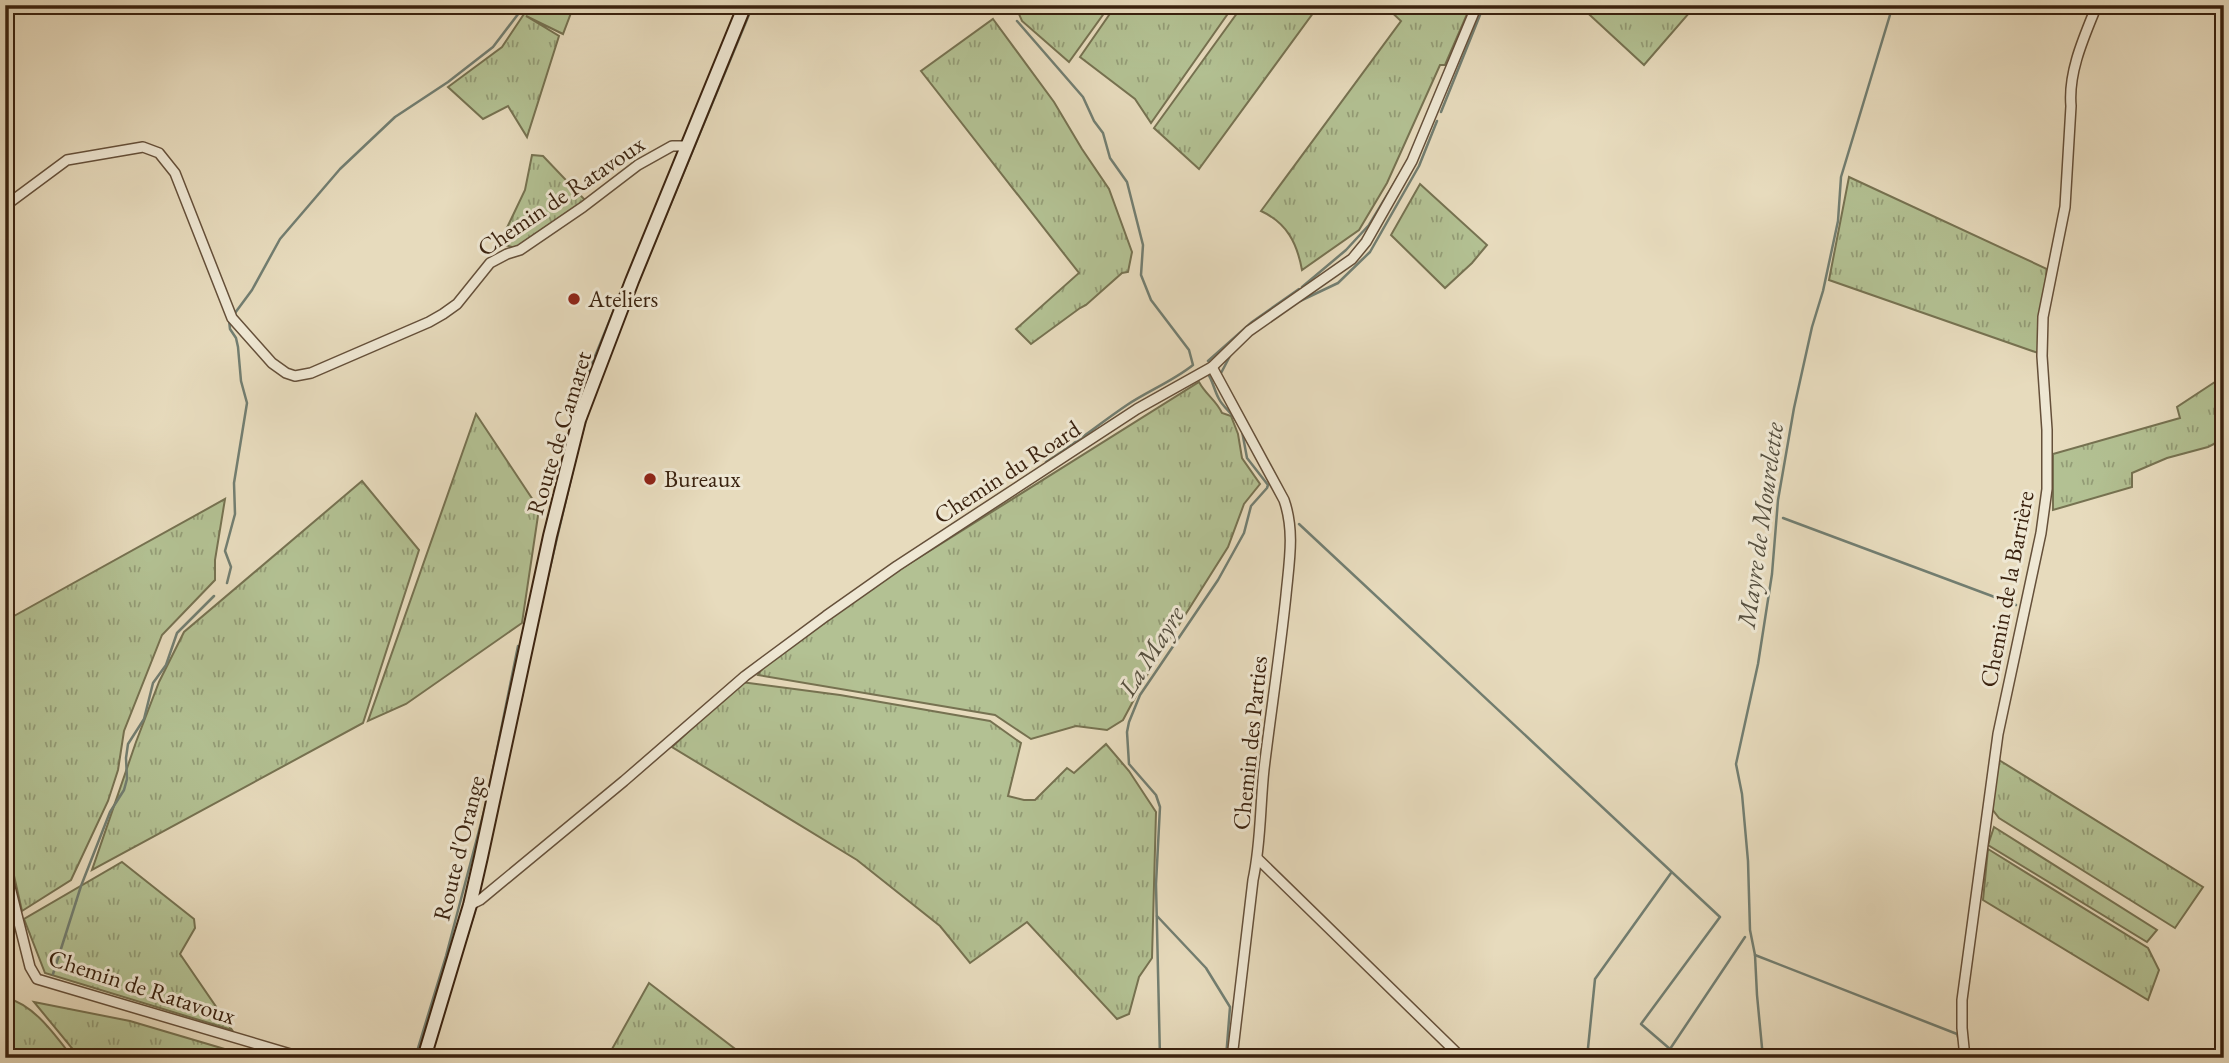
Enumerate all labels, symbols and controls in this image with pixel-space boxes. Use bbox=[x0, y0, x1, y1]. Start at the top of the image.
street label: Chemin de Ratavoux bbox=[471, 128, 651, 263]
place label: Ateliers bbox=[587, 283, 658, 314]
marker: Ateliers bbox=[566, 291, 582, 307]
street label: Route de Camaret bbox=[519, 347, 598, 518]
street label: Chemin du Roard bbox=[928, 412, 1087, 530]
water label: Mayre de Mourelette bbox=[1728, 419, 1791, 632]
place label: Bureaux bbox=[664, 463, 741, 494]
marker: Bureaux bbox=[642, 471, 658, 487]
street label: Chemin de la Barrière bbox=[1972, 488, 2041, 690]
water label: La Mayre bbox=[1109, 598, 1193, 703]
street label: Chemin des Parties bbox=[1225, 654, 1274, 832]
street label: Route d'Orange bbox=[425, 772, 492, 924]
street label: Chemin de Ratavoux bbox=[45, 942, 240, 1032]

